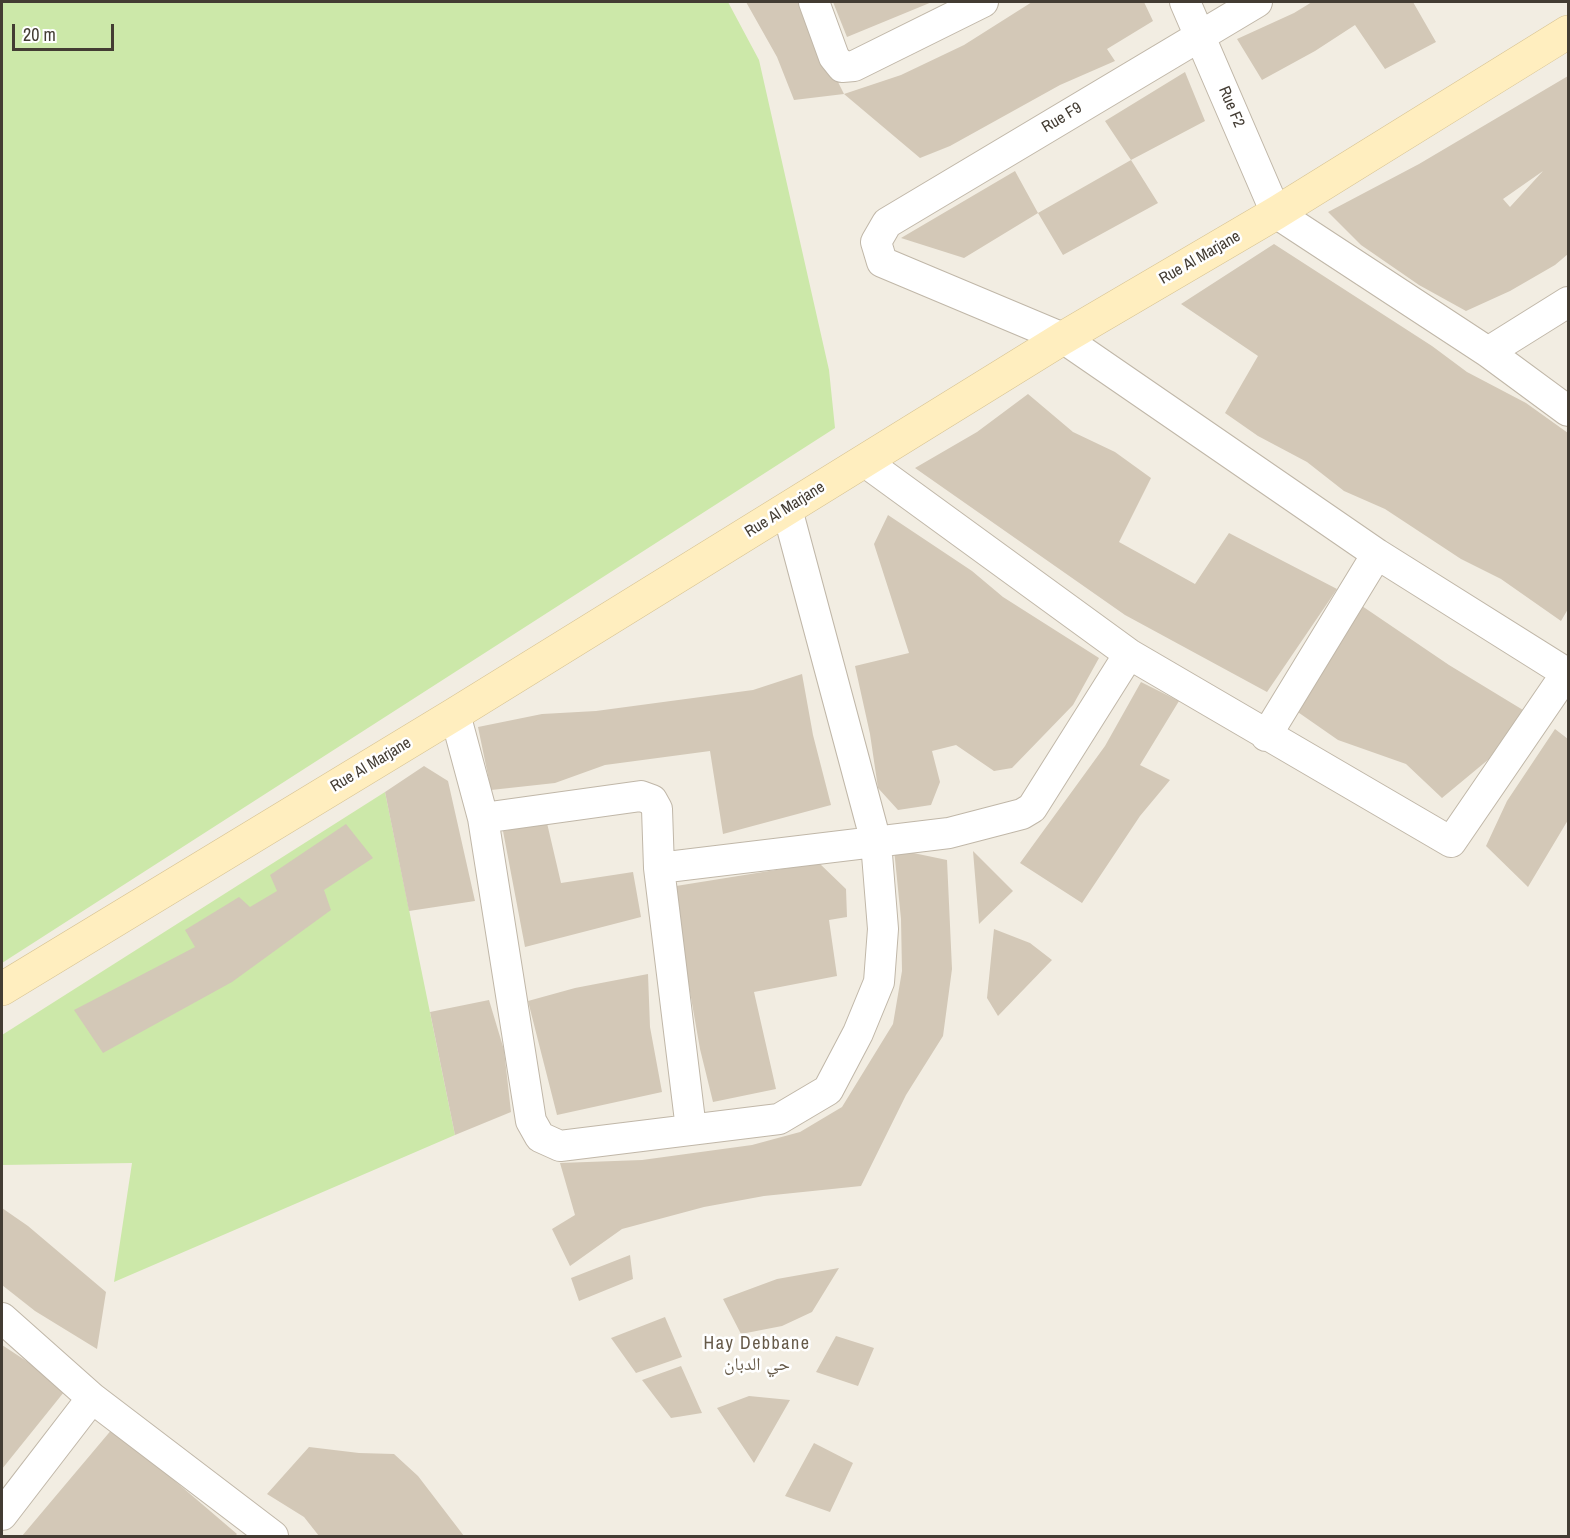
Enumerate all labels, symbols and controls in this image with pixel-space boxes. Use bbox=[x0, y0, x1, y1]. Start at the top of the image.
scale bar bbox=[15, 12, 117, 50]
text: 20 m bbox=[23, 22, 56, 47]
street label: Rue F2 bbox=[1214, 83, 1248, 131]
street label: Rue F9 bbox=[1039, 99, 1085, 137]
street label: Rue Al Marjane bbox=[1156, 227, 1244, 289]
street label: Rue Al Marjane bbox=[742, 478, 828, 542]
street label: Rue Al Marjane bbox=[327, 733, 415, 797]
district label: Hay Debbane حي الدبان bbox=[704, 1333, 810, 1376]

